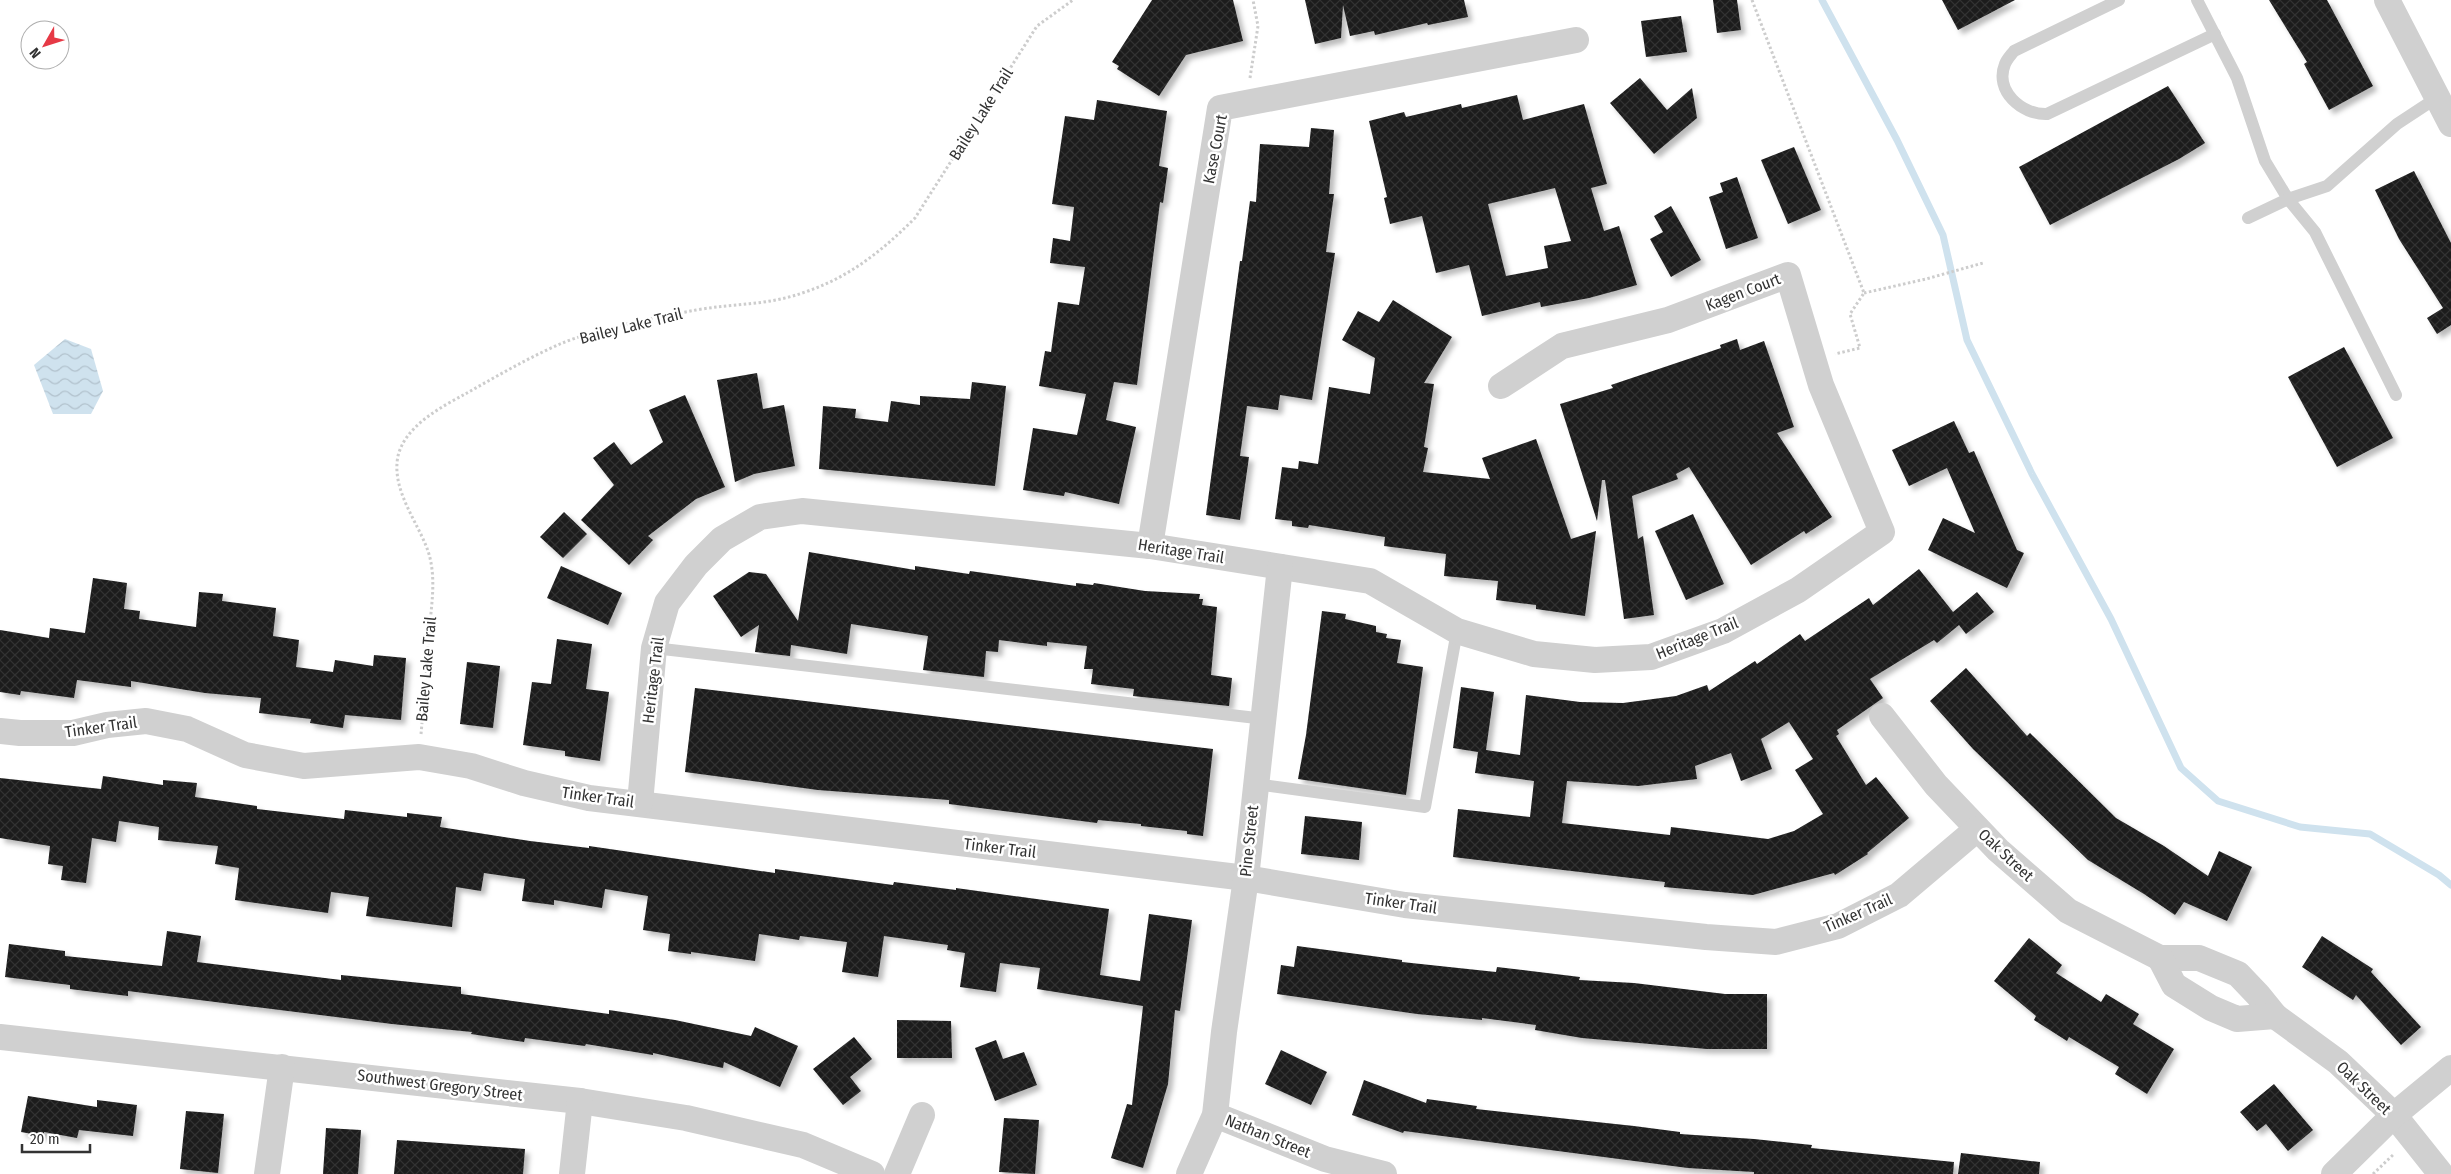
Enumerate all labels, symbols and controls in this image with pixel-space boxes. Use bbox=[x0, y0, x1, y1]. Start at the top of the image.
north arrow bbox=[20, 20, 70, 70]
text: N bbox=[26, 44, 45, 61]
street label: Bailey Lake Trail bbox=[945, 64, 1017, 164]
street label: Kase Court bbox=[1199, 112, 1231, 185]
street label: Kagen Court bbox=[1703, 269, 1784, 315]
street label: Bailey Lake Trail bbox=[578, 304, 684, 348]
street label: Heritage Trail bbox=[1137, 535, 1225, 567]
street label: Heritage Trail bbox=[1653, 613, 1741, 663]
street label: Bailey Lake Trail bbox=[412, 616, 440, 722]
street label: Heritage Trail bbox=[638, 636, 668, 724]
street label: Tinker Trail bbox=[64, 713, 138, 741]
street label: Tinker Trail bbox=[561, 783, 635, 811]
street label: Pine Street bbox=[1236, 804, 1262, 878]
street label: Oak Street bbox=[1975, 825, 2038, 886]
street label: Tinker Trail bbox=[963, 834, 1037, 862]
street label: Tinker Trail bbox=[1364, 889, 1438, 917]
street label: Tinker Trail bbox=[1821, 890, 1895, 936]
street label: Oak Street bbox=[2333, 1057, 2396, 1119]
street label: Southwest Gregory Street bbox=[356, 1065, 524, 1105]
street label: Nathan Street bbox=[1222, 1110, 1314, 1162]
scale bar bbox=[22, 1122, 90, 1154]
text: 20 m bbox=[30, 1130, 60, 1148]

